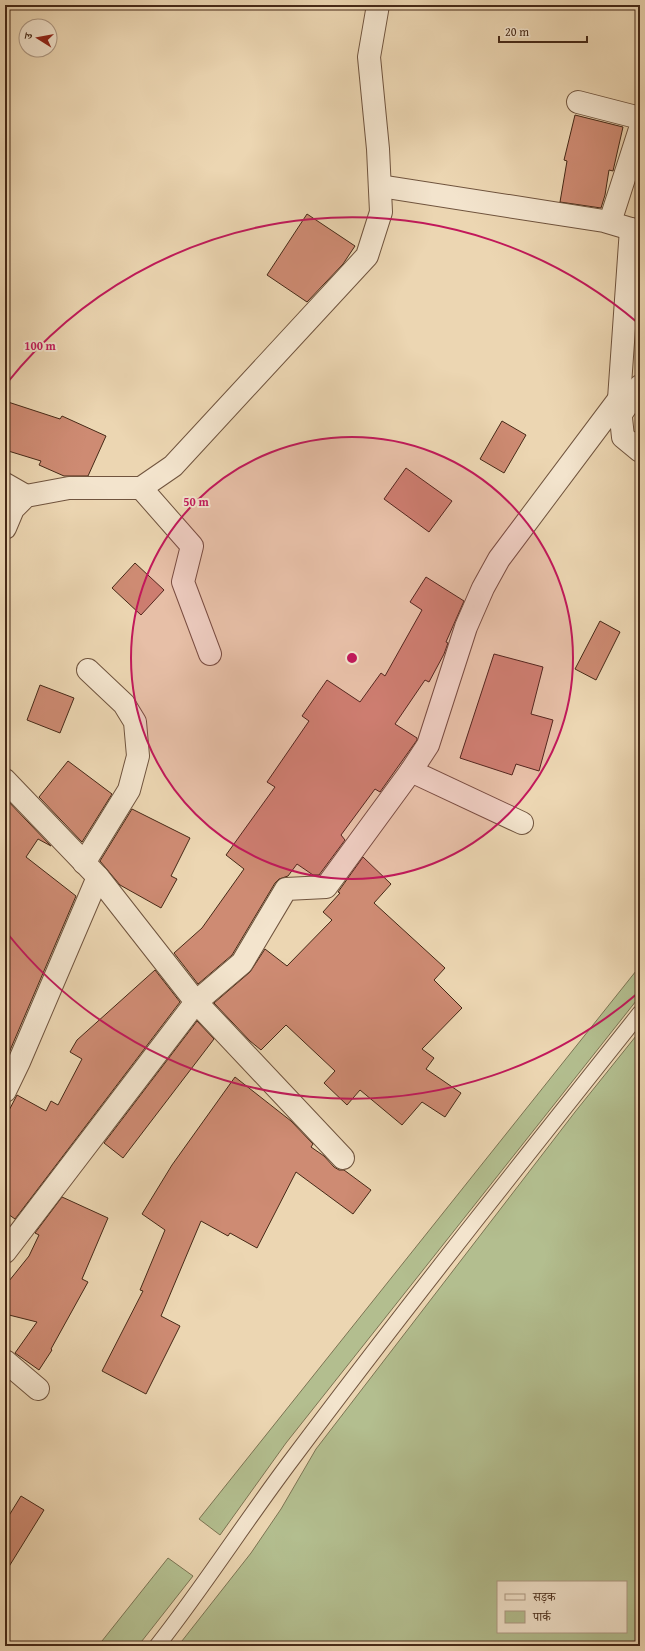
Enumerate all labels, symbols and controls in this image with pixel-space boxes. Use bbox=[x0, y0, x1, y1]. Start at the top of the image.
north arrow bbox=[18, 18, 58, 58]
scale bar bbox=[499, 18, 587, 44]
text: 20 m bbox=[505, 23, 529, 40]
text: उ bbox=[20, 30, 37, 41]
text: 100 m bbox=[24, 337, 57, 354]
text: 50 m bbox=[183, 493, 209, 510]
centre of rings bbox=[345, 651, 359, 665]
legend bbox=[497, 1581, 627, 1633]
text: सड़क bbox=[532, 1588, 557, 1605]
text: पार्क bbox=[532, 1608, 552, 1625]

